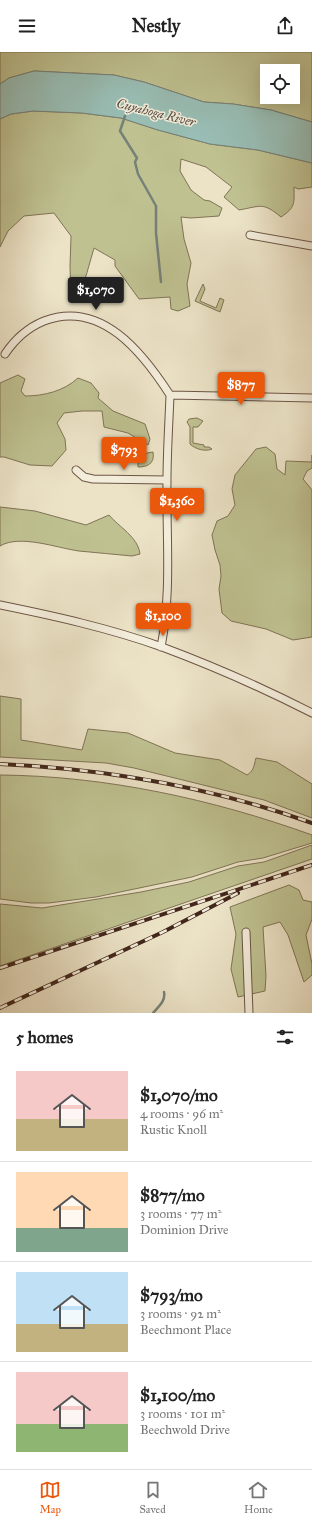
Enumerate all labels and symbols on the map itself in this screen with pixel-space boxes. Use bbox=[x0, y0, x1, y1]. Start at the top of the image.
water label: Cuyahoga River bbox=[115, 95, 198, 131]
pin: $1,070 bbox=[63, 277, 129, 311]
pin: $877 bbox=[217, 372, 265, 406]
pin: $793 bbox=[100, 437, 148, 471]
pin: $1,360 bbox=[144, 488, 210, 522]
pin: $1,100 bbox=[130, 603, 196, 637]

